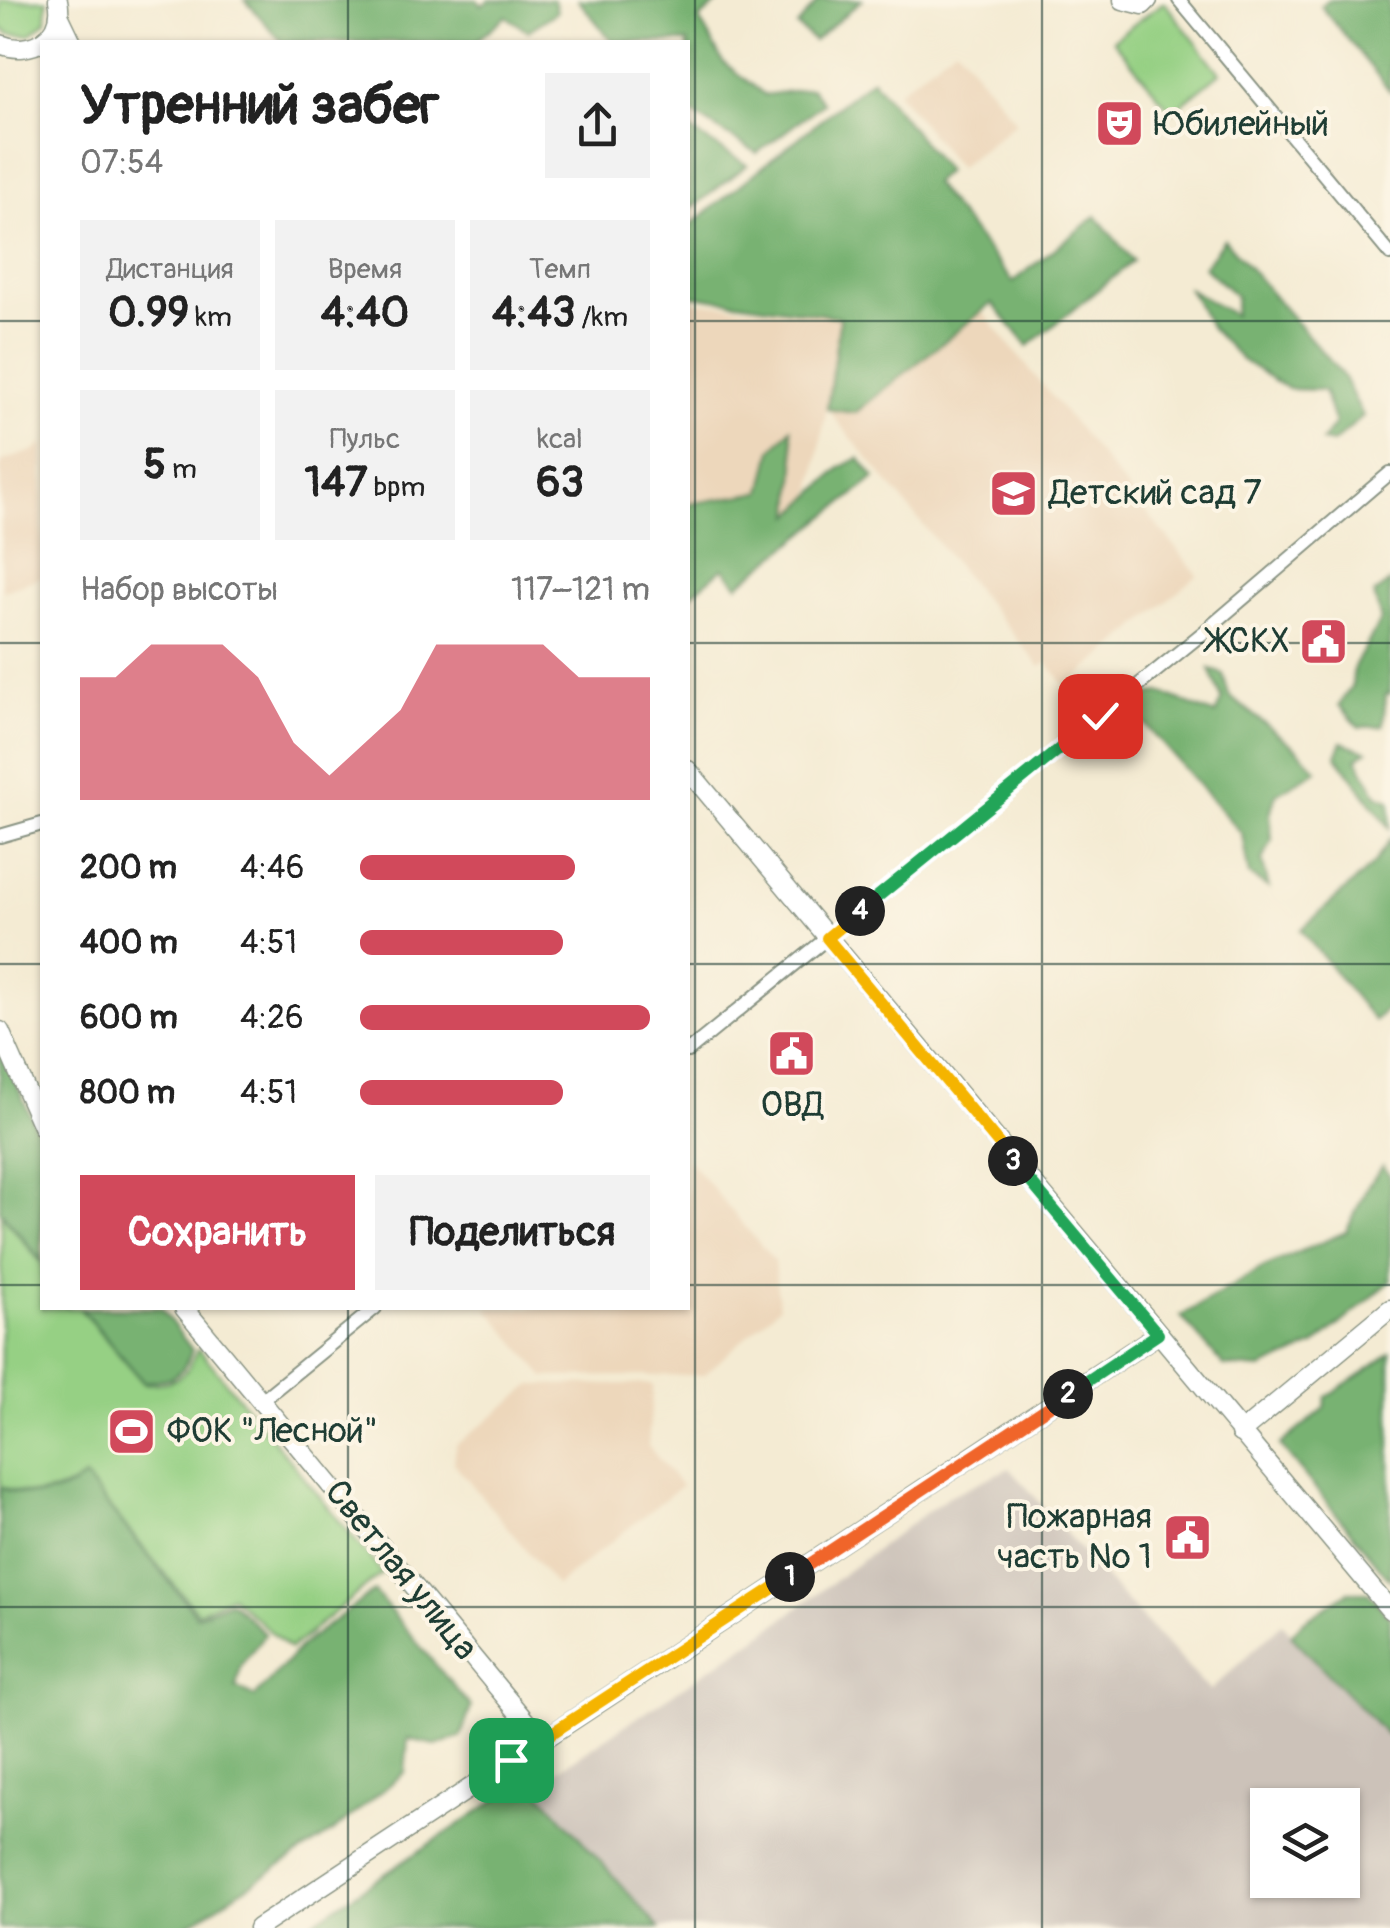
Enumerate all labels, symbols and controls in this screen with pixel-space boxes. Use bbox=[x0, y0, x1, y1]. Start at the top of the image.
text: Утренний забег bbox=[80, 71, 439, 140]
button: share bbox=[545, 73, 650, 178]
theatre icon: Юбилейный bbox=[1093, 98, 1145, 150]
place label: Юбилейный bbox=[1154, 102, 1329, 146]
text: 07:54 bbox=[80, 143, 163, 183]
text: Дистанция bbox=[106, 252, 234, 287]
text: Время bbox=[328, 252, 402, 287]
text: Темп bbox=[529, 252, 591, 287]
text: 0.99 bbox=[108, 287, 189, 339]
text: 4:40 bbox=[321, 287, 409, 339]
text: 4:43 bbox=[492, 287, 575, 339]
text: km bbox=[189, 300, 232, 335]
text: /km bbox=[575, 300, 628, 335]
text: Пульс bbox=[330, 422, 400, 457]
text: kcal bbox=[537, 422, 583, 457]
text: 5 bbox=[143, 439, 166, 491]
text: m bbox=[166, 452, 197, 487]
text: 147 bbox=[305, 457, 368, 509]
text: 63 bbox=[536, 457, 584, 509]
school or university icon: Детский сад 7 bbox=[988, 467, 1040, 519]
text: bpm bbox=[368, 470, 425, 505]
place label: Детский сад 7 bbox=[1047, 471, 1262, 515]
text: Набор высоты bbox=[80, 570, 278, 610]
text: 117–121 m bbox=[511, 570, 650, 610]
public building icon: ЖСКХ bbox=[1298, 615, 1350, 667]
place label: ЖСКХ bbox=[1202, 619, 1289, 663]
pin bbox=[1058, 674, 1143, 759]
icon: check bbox=[1073, 689, 1128, 744]
text: 200 m bbox=[80, 848, 177, 888]
text: 4:46 bbox=[240, 848, 304, 888]
pin: 4 bbox=[835, 886, 885, 936]
text: 4 bbox=[852, 893, 868, 928]
text: 400 m bbox=[80, 923, 178, 963]
text: 4:51 bbox=[240, 923, 297, 963]
text: 600 m bbox=[80, 998, 178, 1038]
text: 4:26 bbox=[240, 998, 304, 1038]
public building icon: ОВД bbox=[766, 1027, 818, 1079]
text: 800 m bbox=[80, 1073, 175, 1113]
text: 4:51 bbox=[240, 1073, 297, 1113]
place label: ОВД bbox=[760, 1083, 825, 1127]
pin: 3 bbox=[988, 1136, 1038, 1186]
text: 3 bbox=[1005, 1143, 1021, 1178]
button: Сохранить bbox=[80, 1175, 355, 1290]
button: Поделиться bbox=[375, 1175, 650, 1290]
pin: 2 bbox=[1043, 1369, 1093, 1419]
text: 2 bbox=[1060, 1376, 1076, 1411]
sports icon: ФОК "Лесной" bbox=[106, 1405, 158, 1457]
place label: ФОК "Лесной" bbox=[167, 1409, 378, 1453]
street label: Светлая улица bbox=[315, 1471, 487, 1669]
place label: Пожарная часть № 1 bbox=[996, 1495, 1152, 1579]
public building icon: Пожарная часть № 1 bbox=[1161, 1511, 1213, 1563]
pin: 1 bbox=[765, 1552, 815, 1602]
text: 1 bbox=[785, 1559, 795, 1594]
pin bbox=[469, 1718, 554, 1803]
icon: arrive bbox=[484, 1733, 539, 1788]
map controls bbox=[1250, 1788, 1360, 1898]
button: layers bbox=[1250, 1788, 1360, 1898]

